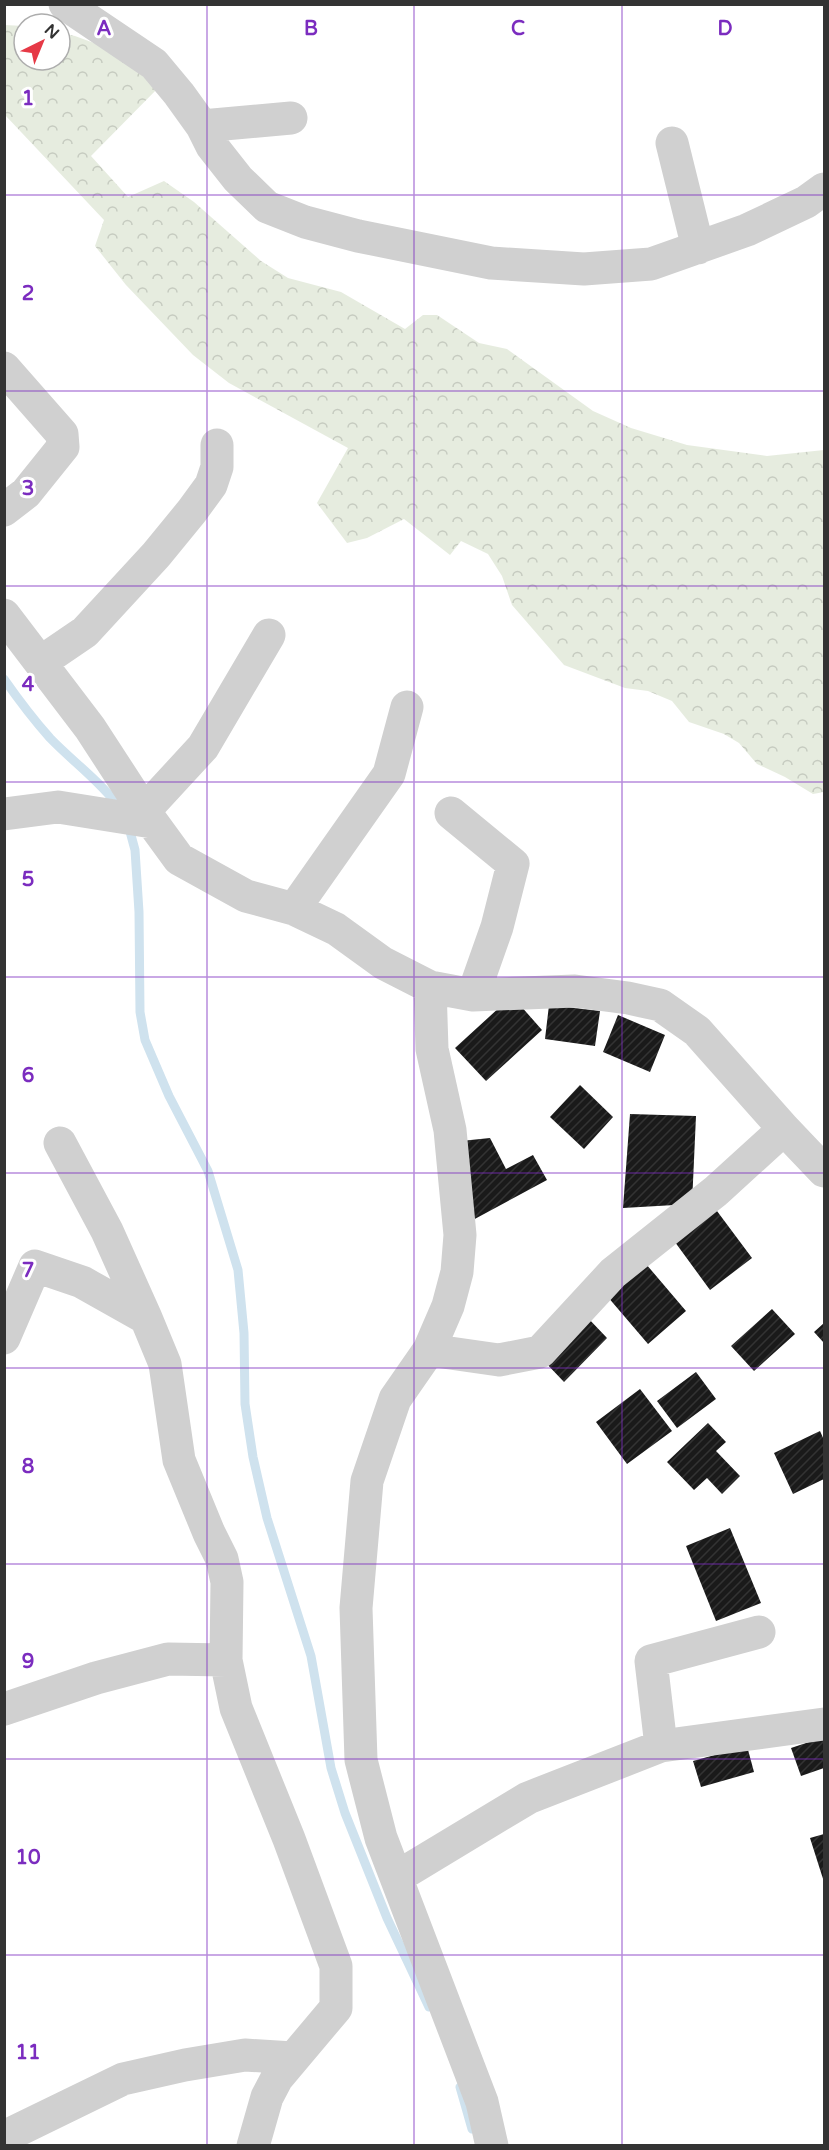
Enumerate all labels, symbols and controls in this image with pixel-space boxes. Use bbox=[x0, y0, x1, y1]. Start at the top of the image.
north arrow bbox=[12, 12, 72, 72]
text: A bbox=[97, 17, 112, 41]
text: B bbox=[304, 17, 318, 41]
text: C bbox=[511, 17, 525, 41]
text: D bbox=[717, 17, 733, 41]
text: N bbox=[40, 20, 63, 43]
text: 1 bbox=[22, 87, 34, 111]
text: 2 bbox=[22, 282, 34, 306]
text: 3 bbox=[22, 477, 34, 501]
text: 4 bbox=[22, 673, 35, 697]
text: 5 bbox=[22, 868, 34, 892]
text: 6 bbox=[22, 1064, 34, 1088]
text: 7 bbox=[22, 1259, 34, 1283]
text: 8 bbox=[22, 1455, 34, 1479]
text: 9 bbox=[22, 1650, 34, 1674]
text: 10 bbox=[15, 1846, 41, 1870]
text: 11 bbox=[15, 2041, 41, 2065]

